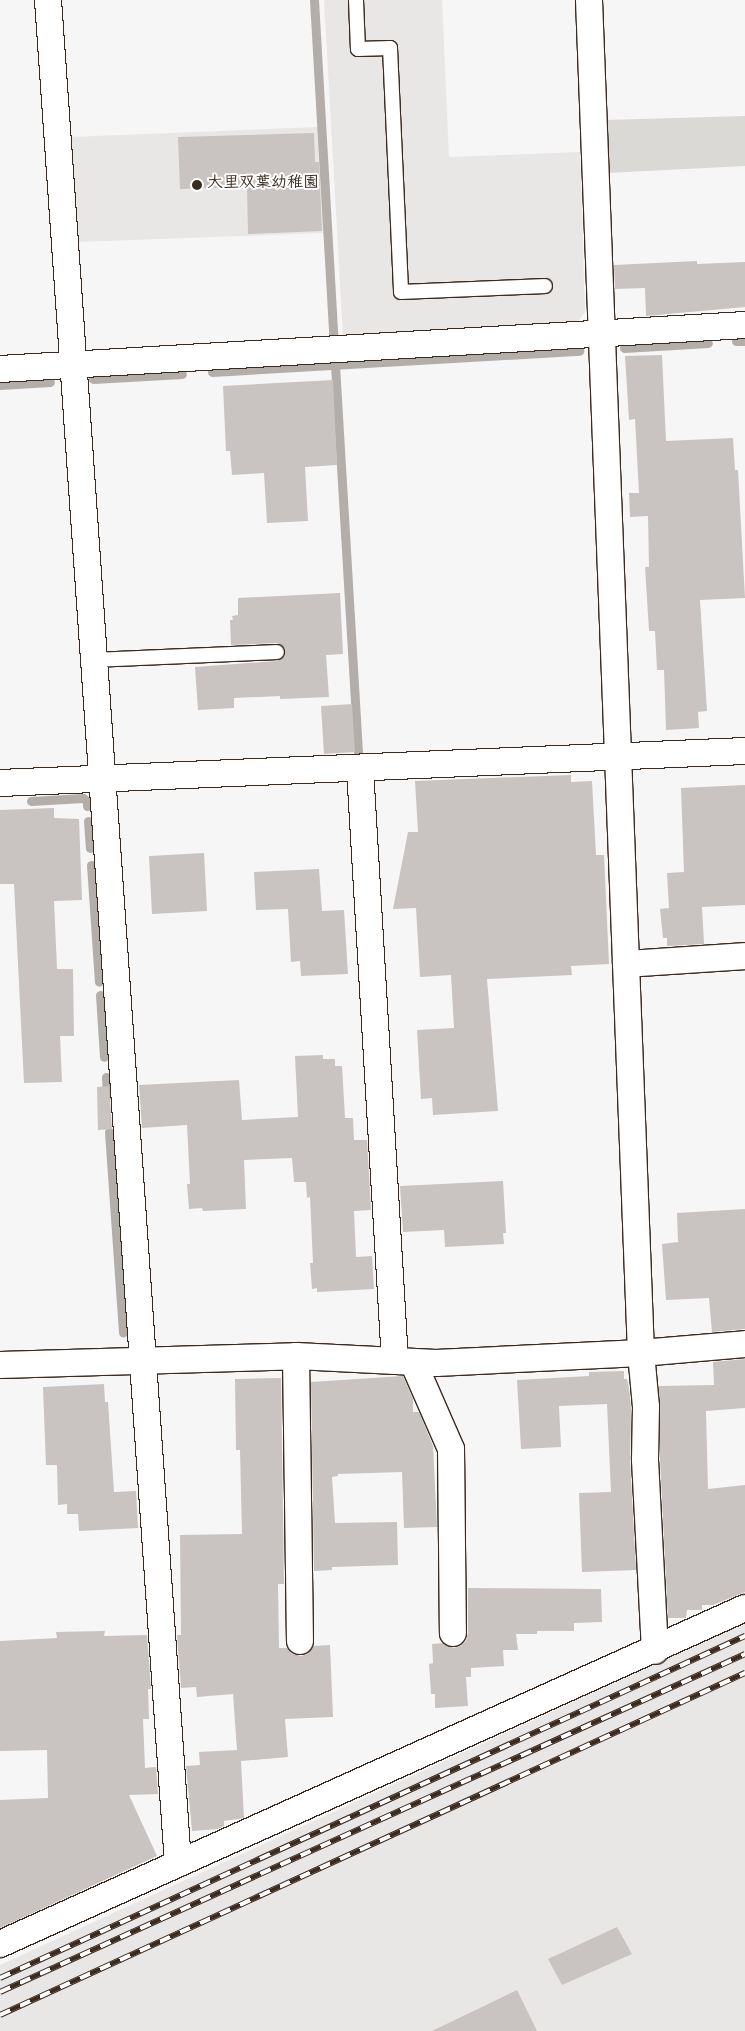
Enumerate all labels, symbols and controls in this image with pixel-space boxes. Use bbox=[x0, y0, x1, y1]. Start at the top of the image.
place label: 大里双葉幼稚園 bbox=[207, 175, 319, 195]
marker: 大里双葉幼稚園 bbox=[191, 179, 203, 191]

